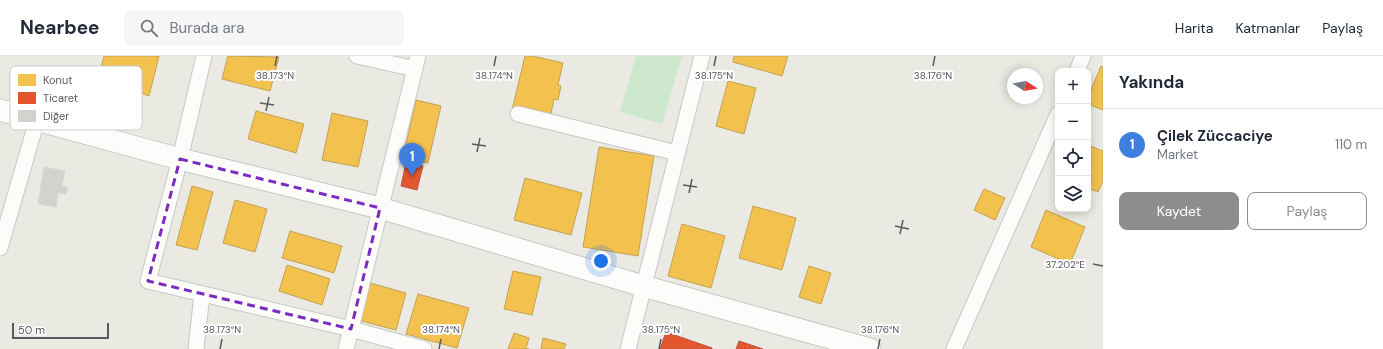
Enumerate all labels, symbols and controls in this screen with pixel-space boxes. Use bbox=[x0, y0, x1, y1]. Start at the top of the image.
search box bbox=[124, 10, 404, 46]
text: Nearbee bbox=[20, 15, 100, 40]
icon: search bbox=[138, 17, 160, 39]
text: Burada ara bbox=[170, 18, 244, 38]
text: Harita bbox=[1175, 19, 1213, 37]
text: Katmanlar bbox=[1235, 19, 1300, 37]
text: Paylaş bbox=[1322, 19, 1363, 37]
legend bbox=[10, 66, 142, 130]
north arrow bbox=[1007, 68, 1043, 104]
map controls bbox=[1055, 68, 1091, 212]
button: + bbox=[1055, 68, 1091, 104]
text: 38.173°N bbox=[256, 69, 294, 82]
text: 38.174°N bbox=[475, 69, 513, 82]
text: 38.175°N bbox=[695, 69, 733, 82]
text: 38.176°N bbox=[914, 69, 952, 82]
text: Yakında bbox=[1119, 71, 1184, 93]
text: Konut bbox=[43, 73, 73, 87]
text: Ticaret bbox=[43, 91, 78, 105]
button: − bbox=[1055, 104, 1091, 140]
text: Diğer bbox=[43, 109, 69, 123]
text: Çilek Züccaciye bbox=[1157, 126, 1273, 146]
text: 1 bbox=[1130, 136, 1134, 153]
text: 110 m bbox=[1335, 136, 1367, 153]
button: locate bbox=[1055, 140, 1091, 176]
pin: 1 bbox=[399, 143, 425, 176]
text: Market bbox=[1157, 146, 1198, 163]
button: layers bbox=[1055, 176, 1091, 212]
button: Kaydet bbox=[1119, 192, 1239, 230]
button: Paylaş bbox=[1247, 192, 1367, 230]
your location bbox=[591, 251, 611, 271]
text: 37.202°E bbox=[1045, 258, 1085, 271]
scale bar bbox=[12, 321, 109, 340]
text: 50 m bbox=[18, 323, 45, 337]
text: 38.173°N bbox=[203, 323, 241, 336]
text: 38.174°N bbox=[422, 323, 460, 336]
text: 38.175°N bbox=[642, 323, 680, 336]
text: 38.176°N bbox=[861, 323, 899, 336]

